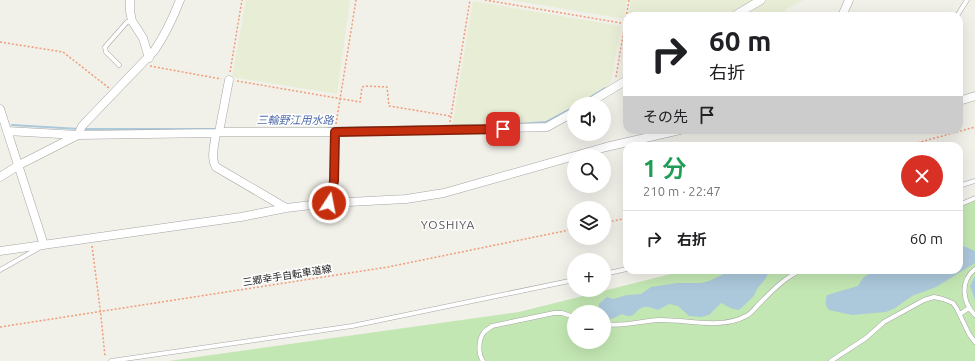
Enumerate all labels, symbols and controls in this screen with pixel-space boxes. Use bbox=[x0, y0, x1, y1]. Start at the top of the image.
text: 60 m bbox=[709, 25, 771, 56]
icon: right bbox=[643, 28, 695, 80]
text: 右折 bbox=[709, 62, 745, 82]
map controls bbox=[567, 97, 611, 349]
button: sound bbox=[567, 97, 611, 141]
icon: arrive bbox=[696, 104, 718, 126]
text: その先 bbox=[643, 108, 688, 125]
pin bbox=[486, 112, 520, 146]
water label: 三輪野江用水路 bbox=[257, 114, 334, 126]
icon: arrive bbox=[492, 118, 514, 140]
button: search bbox=[567, 149, 611, 193]
text: 1 分 bbox=[643, 155, 686, 182]
button: close bbox=[901, 155, 943, 197]
position arrow bbox=[308, 182, 350, 224]
text: 210 m · 22:47 bbox=[643, 184, 721, 198]
button: layers bbox=[567, 201, 611, 245]
district label: YOSHIYA bbox=[421, 218, 475, 231]
icon: right bbox=[643, 228, 665, 250]
text: 60 m bbox=[910, 230, 943, 247]
text: 右折 bbox=[677, 231, 707, 248]
button: + bbox=[567, 253, 611, 297]
street label: 三郷幸手自転車道線 bbox=[242, 263, 332, 288]
button: − bbox=[567, 305, 611, 349]

